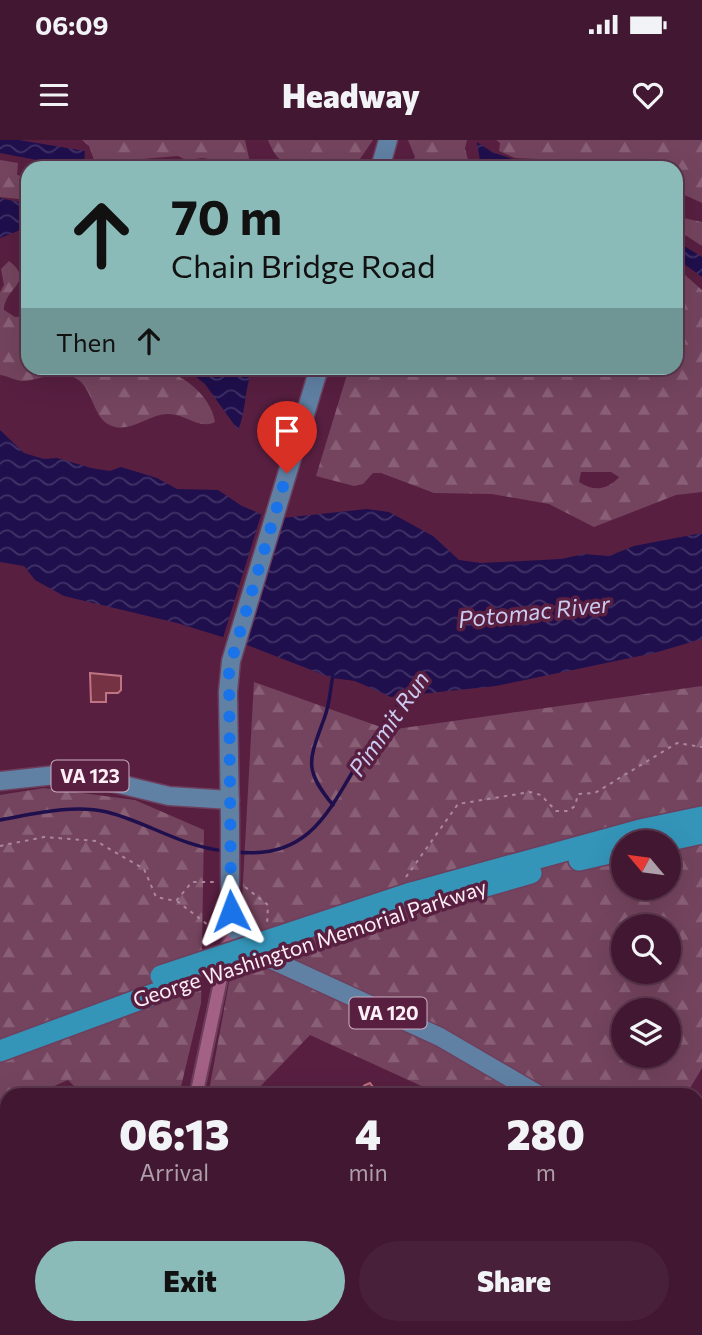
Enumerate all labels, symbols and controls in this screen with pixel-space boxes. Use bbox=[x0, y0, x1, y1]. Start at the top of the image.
text: 06:09 bbox=[35, 9, 109, 40]
text: Headway bbox=[282, 75, 420, 115]
icon: menu bbox=[35, 76, 73, 114]
icon: heart bbox=[629, 76, 667, 114]
text: 70 m bbox=[171, 185, 282, 245]
icon: ahead bbox=[56, 189, 147, 280]
text: Chain Bridge Road bbox=[171, 245, 436, 285]
icon: ahead bbox=[130, 322, 168, 360]
text: Then bbox=[56, 326, 116, 357]
pin bbox=[257, 401, 317, 473]
icon: arrive bbox=[268, 412, 306, 450]
water label: Potomac River bbox=[457, 589, 612, 633]
water label: Pimmit Run bbox=[342, 666, 435, 781]
road number: VA 123 bbox=[52, 761, 128, 792]
north arrow bbox=[611, 830, 681, 900]
map controls bbox=[611, 830, 681, 1068]
street label: George Washington Memorial Parkway bbox=[129, 873, 490, 1012]
position arrow bbox=[194, 874, 268, 948]
button: search bbox=[611, 914, 681, 984]
road number: VA 120 bbox=[350, 998, 426, 1028]
button: layers bbox=[611, 998, 681, 1068]
text: 06:13 bbox=[119, 1107, 229, 1159]
text: 4 bbox=[355, 1107, 381, 1159]
text: 280 bbox=[507, 1107, 585, 1159]
text: Arrival bbox=[139, 1158, 209, 1186]
text: min bbox=[348, 1158, 388, 1186]
text: m bbox=[536, 1158, 556, 1186]
button: Exit bbox=[35, 1241, 345, 1321]
button: Share bbox=[359, 1241, 669, 1321]

